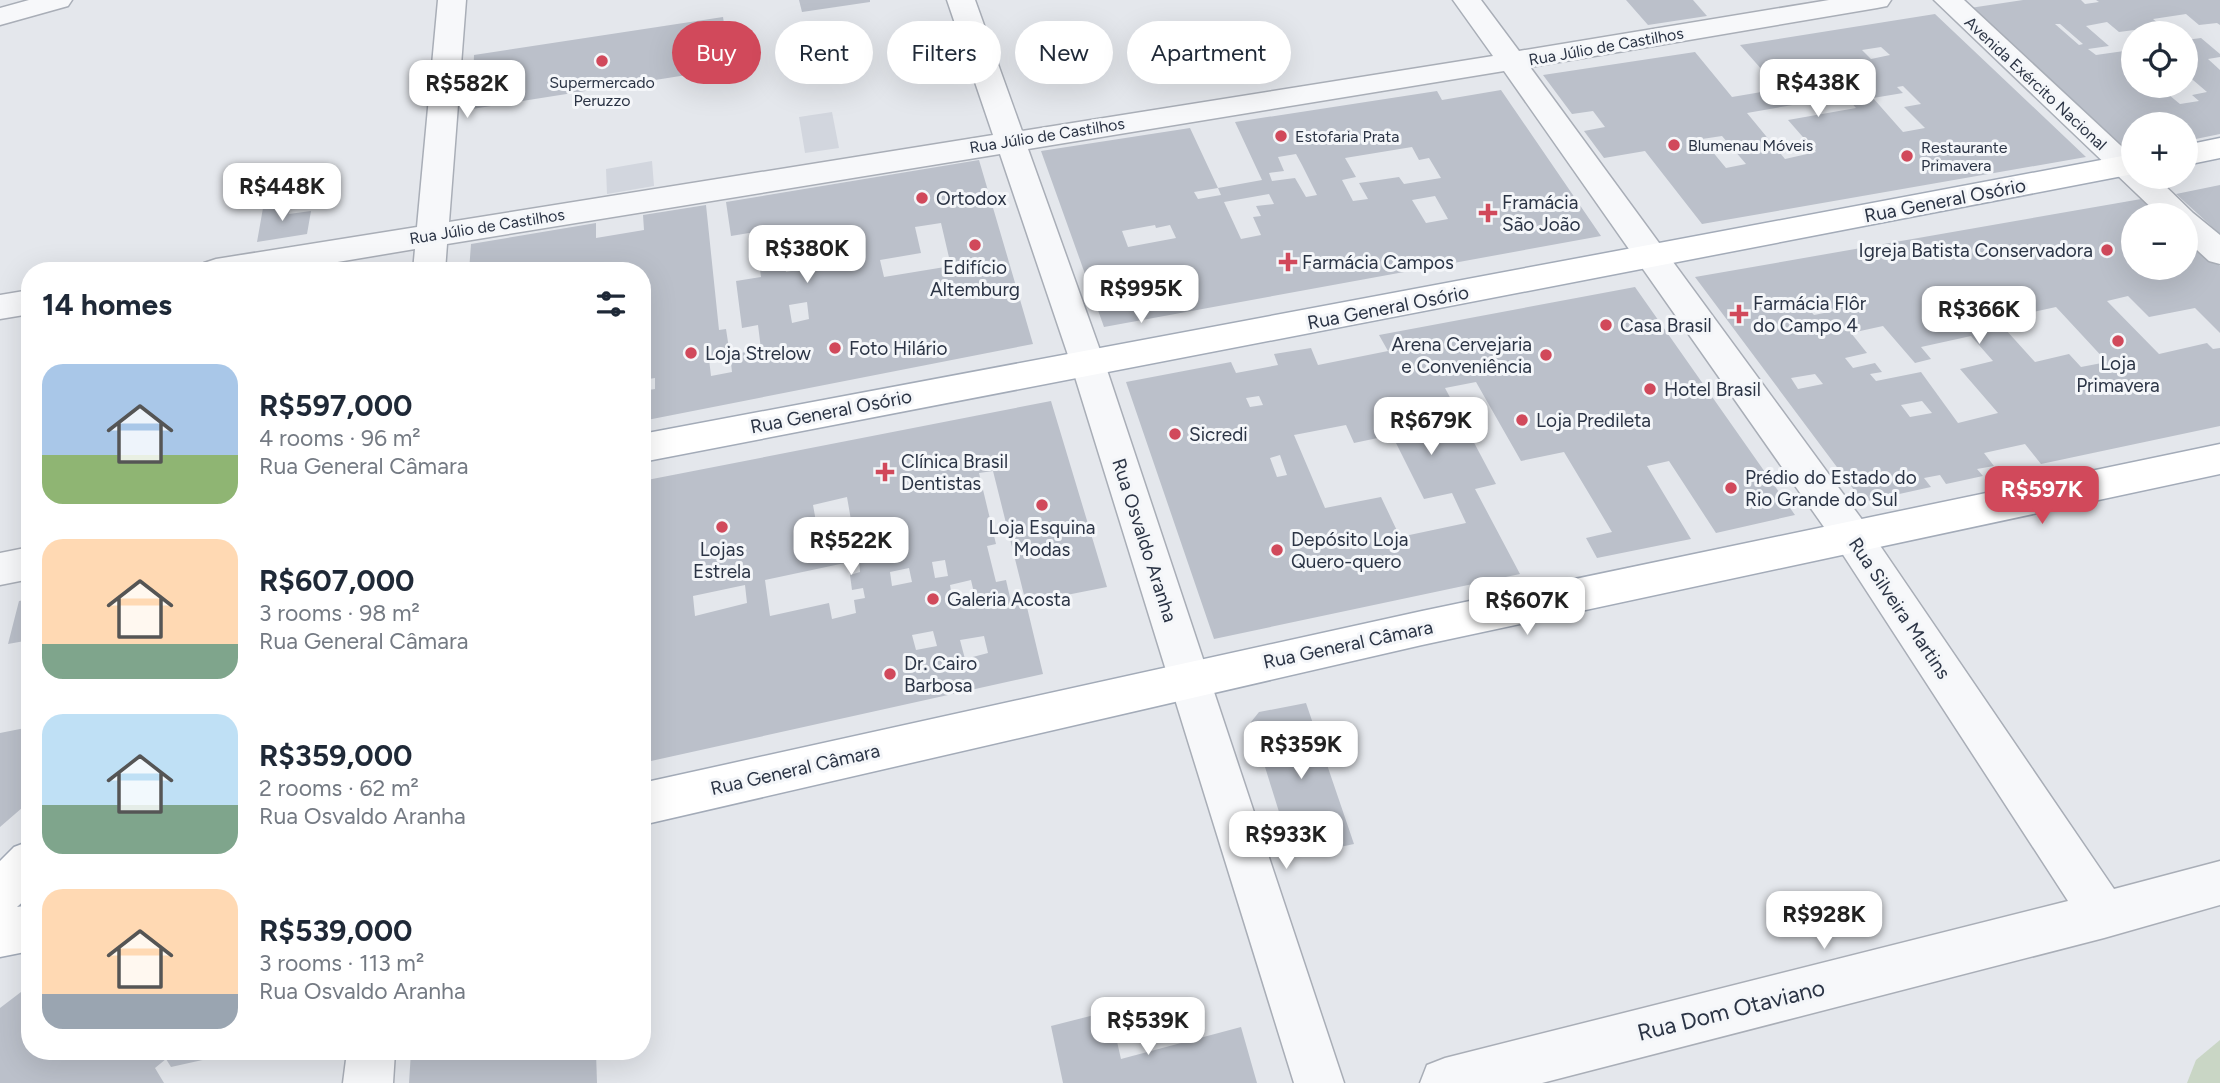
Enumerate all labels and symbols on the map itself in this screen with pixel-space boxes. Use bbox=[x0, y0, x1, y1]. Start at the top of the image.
street label: Avenida Exército Nacional bbox=[1961, 13, 2111, 154]
street label: Rua Júlio de Castilhos bbox=[1527, 24, 1685, 69]
marker: Supermercado Peruzzo bbox=[594, 53, 610, 69]
pin: R$582K bbox=[410, 60, 524, 120]
pin: R$438K bbox=[1761, 60, 1875, 119]
place label: Supermercado Peruzzo bbox=[549, 73, 655, 110]
street label: Rua Júlio de Castilhos bbox=[968, 114, 1126, 157]
place label: Estofaria Prata bbox=[1295, 127, 1399, 146]
marker: Estofaria Prata bbox=[1273, 128, 1289, 144]
place label: Blumenau Móveis bbox=[1688, 136, 1813, 155]
marker: Blumenau Móveis bbox=[1666, 137, 1682, 153]
place label: Restaurante Primavera bbox=[1921, 138, 2008, 175]
marker: Restaurante Primavera bbox=[1899, 148, 1915, 164]
pin: R$448K bbox=[225, 164, 339, 223]
street label: Rua General Osório bbox=[1862, 174, 2028, 227]
place label: Ortodox bbox=[936, 187, 1006, 210]
marker: Ortodox bbox=[914, 190, 930, 206]
place label: Framácia São João bbox=[1502, 191, 1581, 236]
street label: Rua Júlio de Castilhos bbox=[408, 205, 566, 248]
marker: Framácia São João bbox=[1480, 205, 1496, 221]
pin: R$380K bbox=[750, 226, 864, 285]
marker: Edifício Altemburg bbox=[967, 237, 983, 253]
place label: Igreja Batista Conservadora bbox=[1859, 239, 2093, 262]
marker: Igreja Batista Conservadora bbox=[2099, 242, 2115, 258]
place label: Farmácia Campos bbox=[1302, 251, 1454, 274]
marker: Farmácia Campos bbox=[1280, 254, 1296, 270]
place label: Edifício Altemburg bbox=[930, 256, 1020, 301]
pin: R$995K bbox=[1084, 266, 1198, 325]
street label: Rua General Osório bbox=[1305, 281, 1471, 334]
pin: R$366K bbox=[1922, 286, 2036, 346]
place label: Farmácia Flôr do Campo 4 bbox=[1753, 292, 1867, 337]
marker: Farmácia Flôr do Campo 4 bbox=[1731, 306, 1747, 322]
place label: Casa Brasil bbox=[1620, 314, 1712, 337]
marker: Casa Brasil bbox=[1598, 317, 1614, 333]
place label: Arena Cervejaria e Conveniência bbox=[1392, 333, 1532, 378]
marker: Loja Primavera bbox=[2110, 333, 2126, 349]
place label: Foto Hilário bbox=[849, 337, 947, 360]
marker: Foto Hilário bbox=[827, 340, 843, 356]
place label: Loja Strelow bbox=[705, 342, 811, 365]
marker: Loja Strelow bbox=[683, 345, 699, 361]
marker: Arena Cervejaria e Conveniência bbox=[1538, 347, 1554, 363]
place label: Loja Primavera bbox=[2076, 352, 2160, 397]
place label: Hotel Brasil bbox=[1664, 378, 1761, 401]
marker: Hotel Brasil bbox=[1642, 381, 1658, 397]
street label: Rua General Osório bbox=[748, 385, 914, 438]
pin: R$679K bbox=[1374, 398, 1488, 457]
place label: Loja Predileta bbox=[1536, 409, 1651, 432]
marker: Loja Predileta bbox=[1514, 412, 1530, 428]
place label: Sicredi bbox=[1189, 423, 1248, 446]
marker: Sicredi bbox=[1167, 426, 1183, 442]
place label: Clínica Brasil Dentistas bbox=[901, 450, 1008, 495]
street label: Rua Osvaldo Aranha bbox=[1107, 455, 1182, 625]
marker: Clínica Brasil Dentistas bbox=[875, 462, 895, 482]
place label: Prédio do Estado do Rio Grande do Sul bbox=[1745, 466, 1917, 511]
pin: R$597K bbox=[1985, 466, 2099, 526]
marker: Prédio do Estado do Rio Grande do Sul bbox=[1723, 480, 1739, 496]
marker: Loja Esquina Modas bbox=[1034, 497, 1050, 513]
place label: Loja Esquina Modas bbox=[989, 516, 1095, 561]
pin: R$522K bbox=[794, 518, 908, 577]
marker: Lojas Estrela bbox=[714, 519, 730, 535]
place label: Depósito Loja Quero-quero bbox=[1291, 528, 1409, 573]
street label: Rua Silveira Martins bbox=[1844, 533, 1956, 683]
place label: Lojas Estrela bbox=[693, 538, 751, 583]
marker: Depósito Loja Quero-quero bbox=[1269, 542, 1285, 558]
pin: R$607K bbox=[1470, 578, 1584, 637]
place label: Galeria Acosta bbox=[947, 588, 1071, 611]
marker: Galeria Acosta bbox=[925, 591, 941, 607]
street label: Rua General Câmara bbox=[1261, 615, 1435, 674]
place label: Dr. Cairo Barbosa bbox=[904, 652, 977, 697]
marker: Dr. Cairo Barbosa bbox=[882, 666, 898, 682]
pin: R$359K bbox=[1244, 722, 1358, 781]
street label: Rua General Câmara bbox=[708, 739, 882, 800]
pin: R$933K bbox=[1229, 812, 1343, 871]
pin: R$928K bbox=[1767, 892, 1881, 951]
street label: Rua Dom Otaviano bbox=[1634, 973, 1828, 1047]
pin: R$539K bbox=[1091, 998, 1205, 1057]

